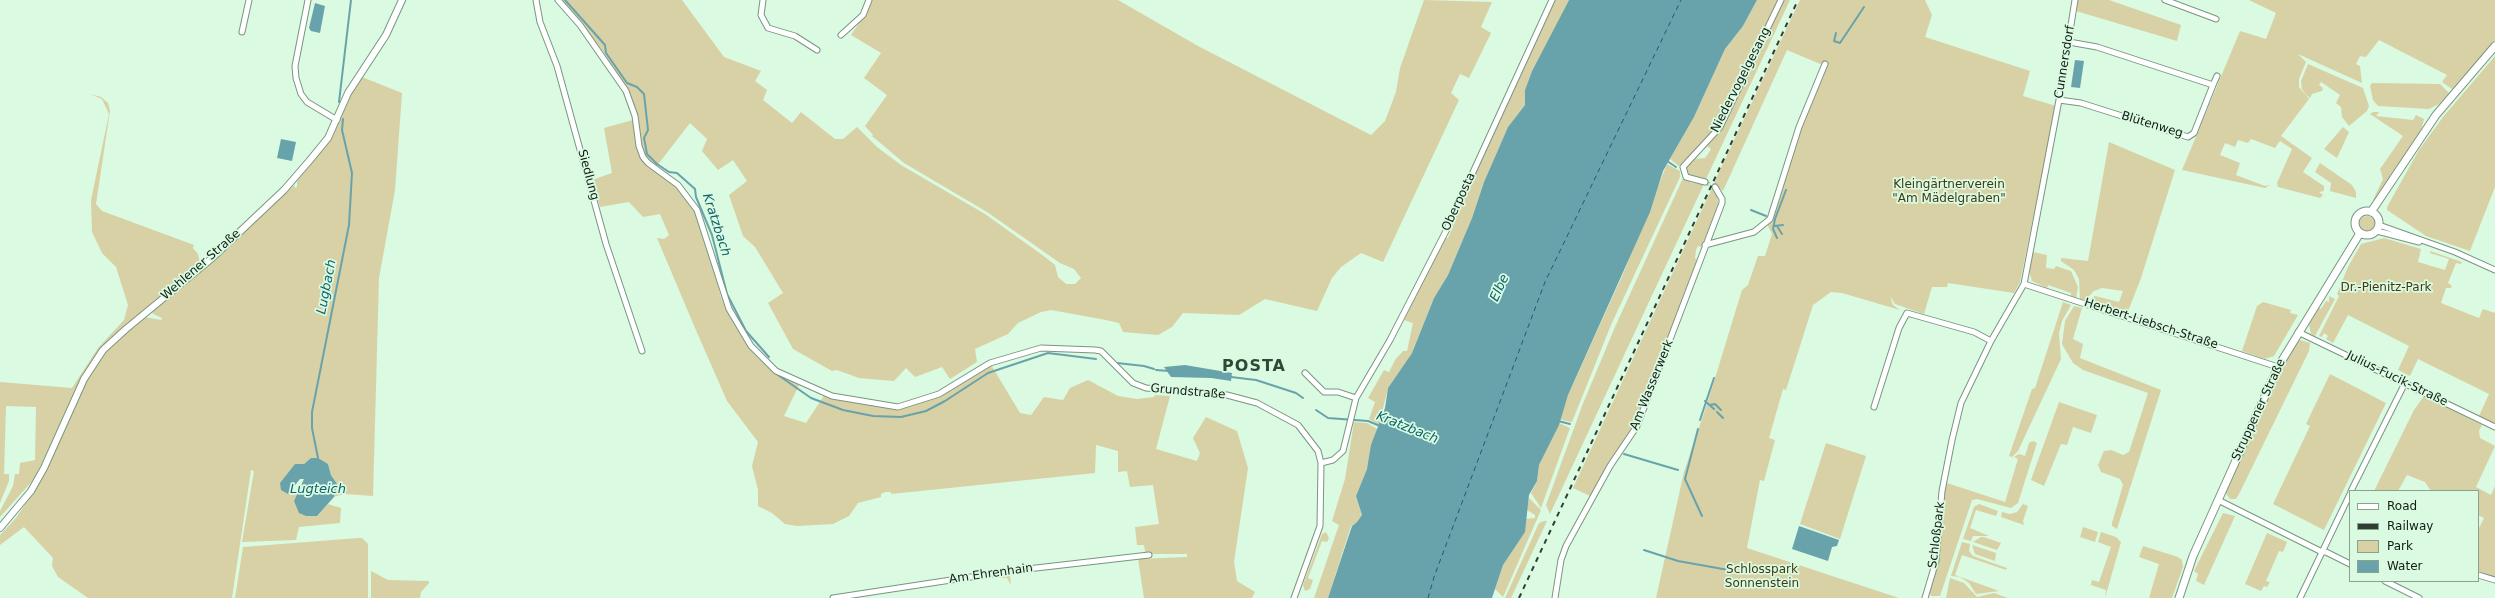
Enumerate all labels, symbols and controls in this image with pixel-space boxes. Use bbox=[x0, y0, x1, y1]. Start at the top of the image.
street label: Cunnersdorf bbox=[2052, 24, 2078, 100]
street label: Niedervogelgesang bbox=[1708, 25, 1774, 135]
street label: Blütenweg bbox=[2119, 109, 2185, 141]
street label: Siedlung bbox=[574, 148, 602, 202]
street label: Oberposta bbox=[1439, 171, 1479, 233]
park label: Kleingärtnerverein "Am Mädelgraben" bbox=[1892, 178, 2006, 206]
water label: Kratzbach bbox=[698, 192, 734, 258]
street label: Wehlener Straße bbox=[158, 227, 244, 303]
water label: Lugbach bbox=[314, 258, 340, 316]
water label: Elbe bbox=[1487, 272, 1513, 304]
park label: Dr.-Pienitz-Park bbox=[2340, 281, 2432, 295]
street label: Herbert-Liebsch-Straße bbox=[2082, 296, 2220, 352]
street label: Am Wasserwerk bbox=[1627, 338, 1677, 432]
street label: Julius-Fucik-Straße bbox=[2344, 348, 2450, 410]
district label: POSTA bbox=[1222, 357, 1286, 377]
street label: Struppener Straße bbox=[2229, 357, 2289, 463]
street label: Grundstraße bbox=[1150, 382, 1226, 402]
water label: Kratzbach bbox=[1374, 409, 1440, 447]
water label: Lugteich bbox=[290, 482, 346, 498]
legend bbox=[2349, 490, 2479, 582]
text: Road bbox=[2387, 499, 2417, 513]
street label: Schloßpark bbox=[1926, 501, 1948, 569]
text: Railway bbox=[2387, 519, 2433, 533]
text: Park bbox=[2387, 539, 2413, 553]
text: Water bbox=[2387, 559, 2422, 573]
street label: Am Ehrenhain bbox=[948, 561, 1034, 587]
park label: Schlosspark Sonnenstein bbox=[1725, 563, 1799, 591]

